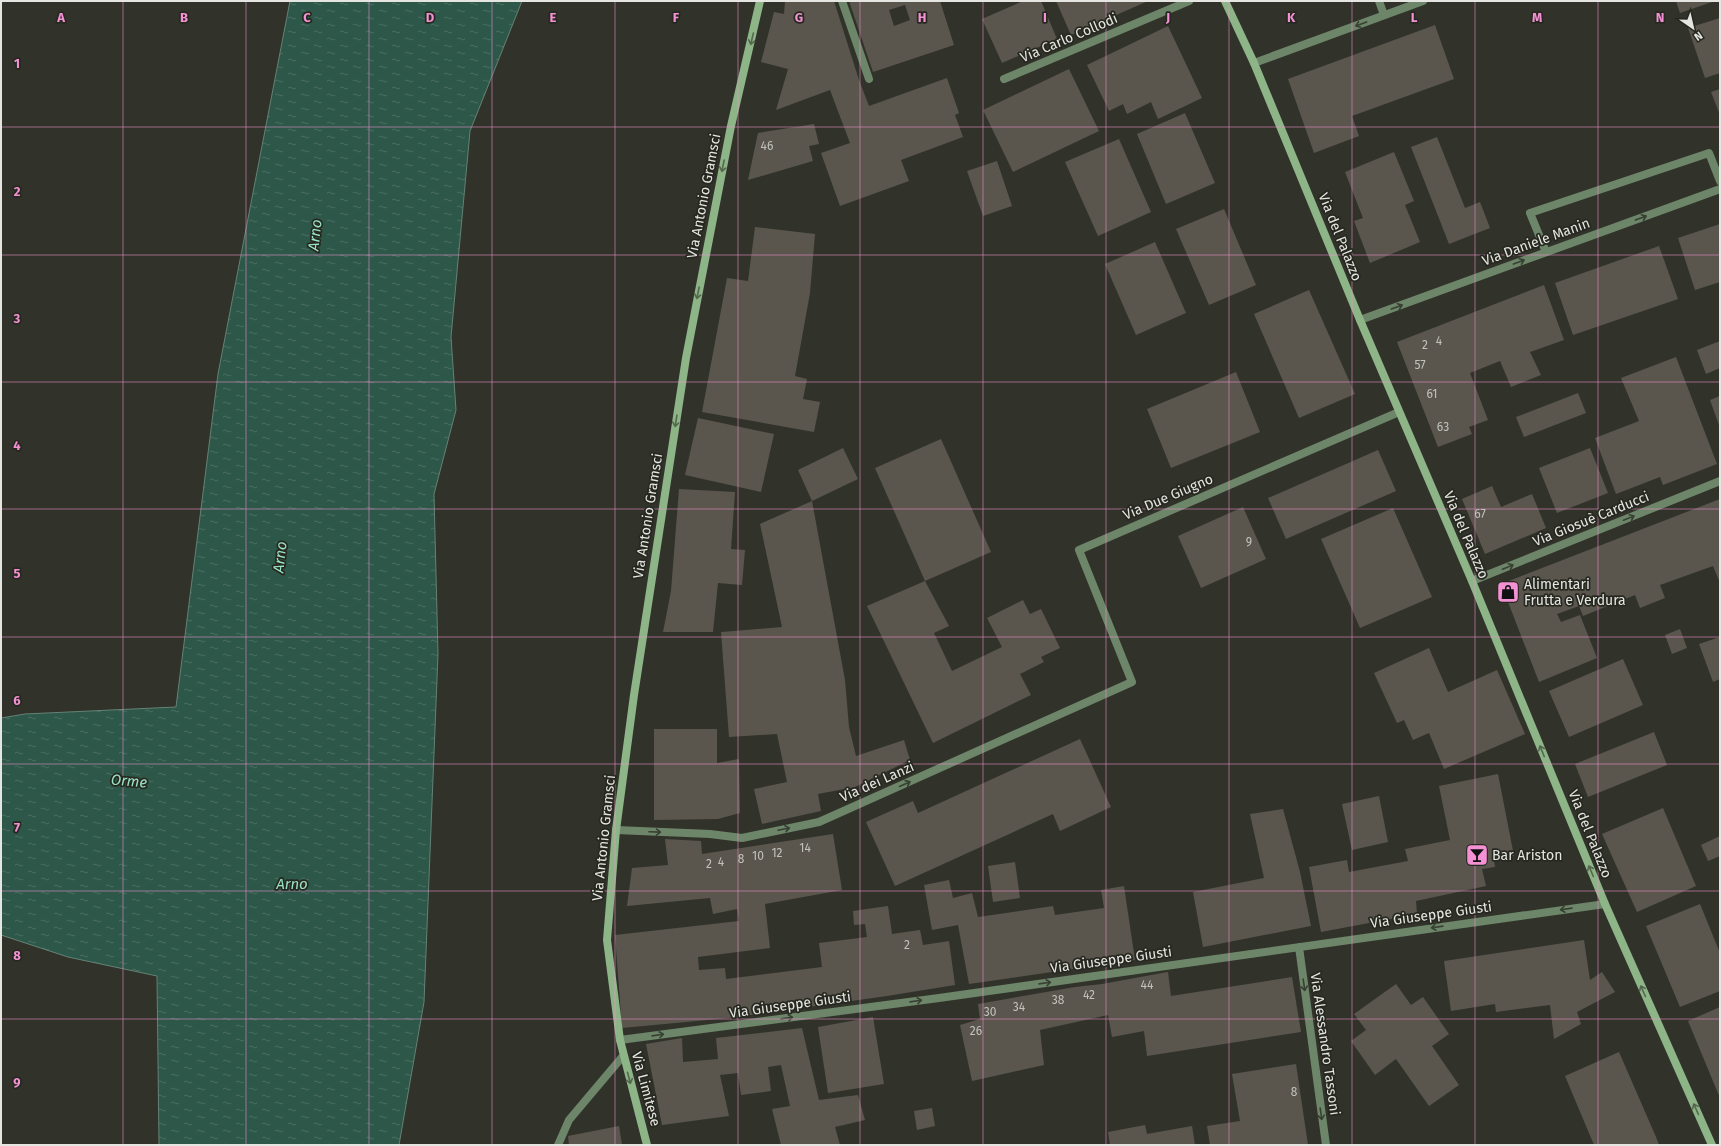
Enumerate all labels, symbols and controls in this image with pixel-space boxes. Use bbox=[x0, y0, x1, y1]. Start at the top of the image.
north arrow bbox=[1673, 8, 1713, 48]
text: A bbox=[56, 10, 65, 25]
text: B bbox=[180, 10, 188, 25]
text: C bbox=[303, 10, 311, 25]
text: D bbox=[426, 10, 435, 25]
text: E bbox=[550, 10, 557, 25]
text: F bbox=[673, 10, 680, 25]
text: G bbox=[795, 10, 803, 25]
text: H bbox=[918, 10, 926, 25]
street label: Via Carlo Collodi bbox=[1018, 10, 1120, 66]
text: I bbox=[1043, 10, 1047, 25]
text: J bbox=[1165, 10, 1170, 25]
text: K bbox=[1287, 10, 1296, 25]
text: L bbox=[1411, 10, 1418, 25]
text: M bbox=[1532, 10, 1542, 25]
text: N bbox=[1656, 10, 1664, 25]
one-way arrow bbox=[1354, 21, 1367, 28]
text: N bbox=[1692, 28, 1705, 43]
one-way arrow bbox=[747, 32, 755, 45]
text: 1 bbox=[14, 56, 20, 71]
street label: Via Antonio Gramsci bbox=[684, 132, 724, 260]
house number: 46 bbox=[761, 139, 773, 153]
one-way arrow bbox=[719, 159, 727, 172]
text: 2 bbox=[14, 184, 21, 199]
street label: Via del Palazzo bbox=[1315, 190, 1365, 284]
one-way arrow bbox=[1634, 213, 1646, 221]
street label: Via Daniele Manin bbox=[1480, 215, 1592, 269]
water label: Arno bbox=[304, 218, 326, 253]
one-way arrow bbox=[1512, 258, 1524, 266]
one-way arrow bbox=[694, 287, 702, 300]
one-way arrow bbox=[1390, 303, 1403, 310]
text: 3 bbox=[13, 311, 21, 326]
house number: 4 bbox=[1436, 334, 1443, 348]
house number: 2 bbox=[1422, 338, 1428, 352]
house number: 57 bbox=[1414, 358, 1426, 372]
house number: 61 bbox=[1426, 387, 1438, 401]
one-way arrow bbox=[672, 415, 680, 428]
house number: 63 bbox=[1437, 420, 1449, 434]
text: 4 bbox=[13, 438, 21, 453]
street label: Via Antonio Gramsci bbox=[630, 452, 666, 580]
street label: Via Due Giugno bbox=[1120, 470, 1216, 524]
street label: Via Giosuè Carducci bbox=[1530, 488, 1652, 550]
street label: Via del Palazzo bbox=[1440, 489, 1492, 581]
house number: 67 bbox=[1474, 507, 1486, 521]
one-way arrow bbox=[1622, 514, 1634, 522]
house number: 9 bbox=[1246, 535, 1252, 549]
water label: Arno bbox=[269, 540, 291, 575]
one-way arrow bbox=[1502, 562, 1514, 570]
text: 5 bbox=[14, 566, 21, 581]
place label: Alimentari Frutta e Verdura bbox=[1524, 576, 1626, 609]
shop icon: Alimentari Frutta e Verdura bbox=[1495, 579, 1521, 605]
text: 6 bbox=[13, 693, 21, 708]
one-way arrow bbox=[1537, 746, 1545, 758]
street label: Via dei Lanzi bbox=[837, 758, 917, 806]
water label: Orme bbox=[110, 770, 148, 792]
street label: Via Antonio Gramsci bbox=[589, 774, 619, 902]
one-way arrow bbox=[899, 780, 911, 787]
street label: Via del Palazzo bbox=[1565, 787, 1615, 881]
text: 7 bbox=[14, 820, 20, 835]
one-way arrow bbox=[777, 825, 790, 833]
one-way arrow bbox=[648, 828, 661, 835]
house number: 14 bbox=[799, 841, 811, 855]
bar icon: Bar Ariston bbox=[1464, 842, 1490, 868]
house number: 12 bbox=[771, 846, 783, 860]
place label: Bar Ariston bbox=[1492, 847, 1562, 864]
house number: 10 bbox=[752, 849, 764, 863]
house number: 8 bbox=[738, 852, 745, 866]
house number: 4 bbox=[718, 855, 725, 869]
house number: 2 bbox=[706, 857, 712, 871]
one-way arrow bbox=[1587, 866, 1594, 878]
water label: Arno bbox=[275, 875, 308, 893]
street label: Via Giuseppe Giusti bbox=[1369, 898, 1493, 932]
one-way arrow bbox=[1560, 905, 1573, 913]
one-way arrow bbox=[1431, 924, 1444, 931]
house number: 2 bbox=[904, 938, 910, 952]
street label: Via Giuseppe Giusti bbox=[1049, 943, 1173, 977]
text: 8 bbox=[13, 948, 21, 963]
street label: Via Alessandro Tassoni bbox=[1307, 972, 1343, 1116]
house number: 44 bbox=[1141, 978, 1154, 992]
one-way arrow bbox=[1038, 979, 1051, 987]
one-way arrow bbox=[1300, 979, 1308, 992]
one-way arrow bbox=[1639, 985, 1646, 997]
street label: Via Giuseppe Giusti bbox=[728, 988, 852, 1022]
house number: 42 bbox=[1083, 988, 1095, 1002]
house number: 38 bbox=[1052, 993, 1065, 1007]
one-way arrow bbox=[909, 997, 922, 1005]
house number: 34 bbox=[1013, 1000, 1026, 1014]
house number: 30 bbox=[984, 1005, 997, 1019]
one-way arrow bbox=[780, 1014, 793, 1022]
house number: 26 bbox=[970, 1024, 982, 1038]
one-way arrow bbox=[652, 1031, 665, 1039]
street label: Via Limitese bbox=[628, 1050, 664, 1128]
one-way arrow bbox=[626, 1071, 633, 1084]
text: 9 bbox=[13, 1075, 21, 1090]
house number: 8 bbox=[1291, 1085, 1298, 1099]
one-way arrow bbox=[1692, 1104, 1699, 1116]
one-way arrow bbox=[1317, 1107, 1325, 1120]

